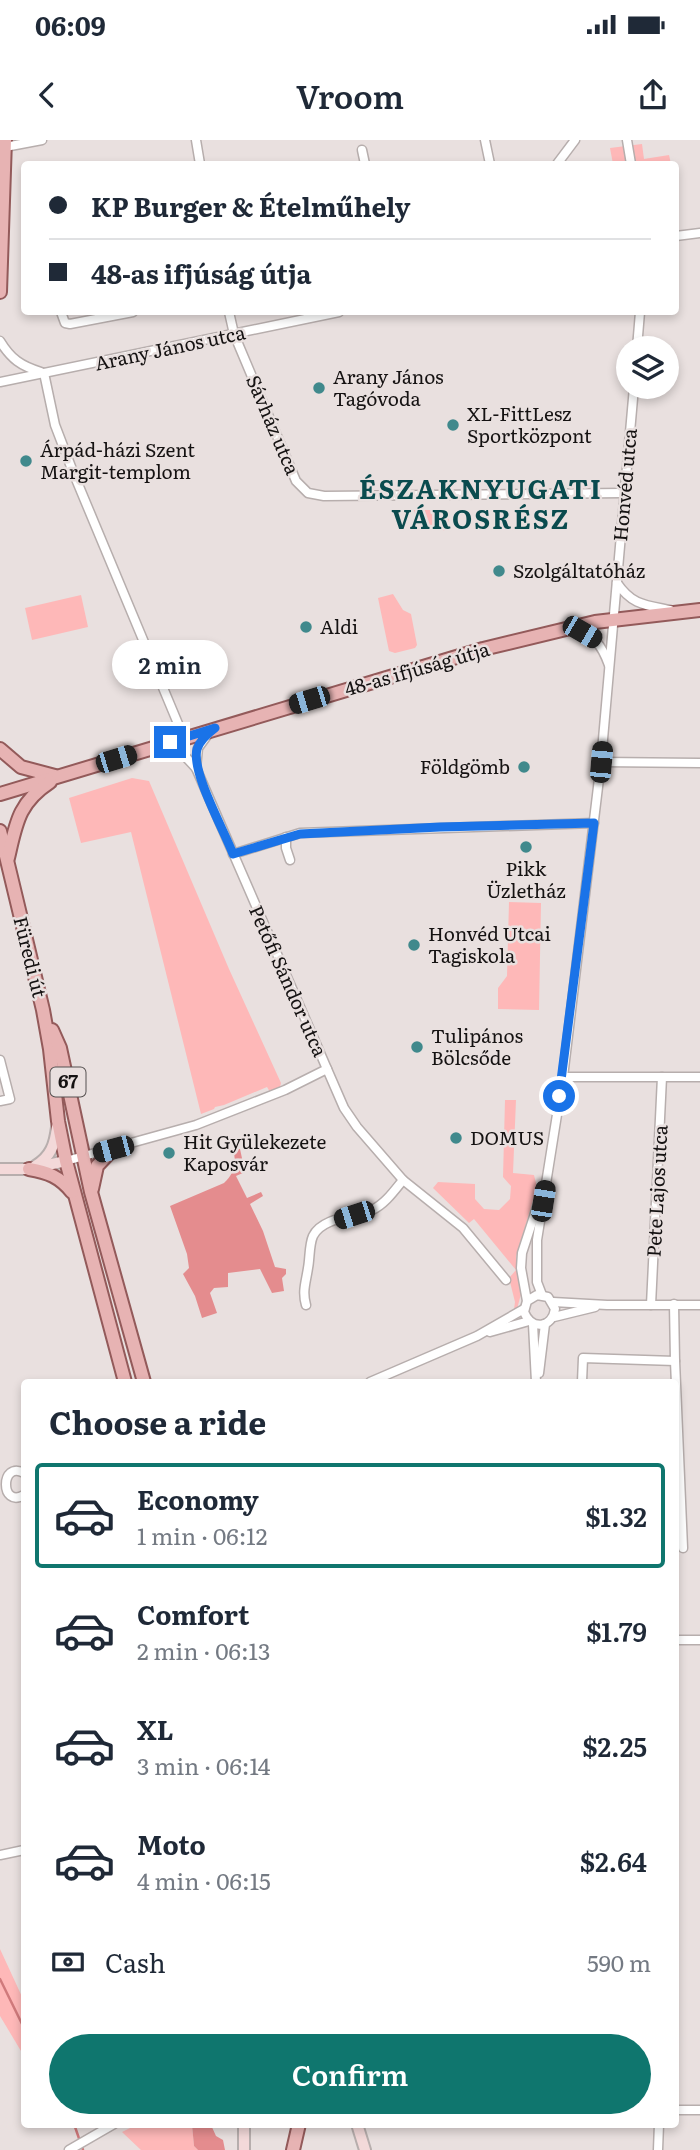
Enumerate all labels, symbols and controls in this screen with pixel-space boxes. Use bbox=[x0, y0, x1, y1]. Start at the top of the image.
text: 06:09 bbox=[35, 5, 106, 44]
text: Vroom bbox=[296, 71, 404, 119]
icon: back bbox=[28, 76, 66, 114]
icon: share bbox=[634, 76, 672, 114]
text: KP Burger & Ételműhely bbox=[91, 186, 411, 225]
text: 48-as ifjúság útja bbox=[91, 253, 312, 292]
street label: Arany János utca bbox=[92, 317, 248, 377]
map controls bbox=[616, 336, 679, 399]
button: layers bbox=[616, 336, 679, 399]
place label: Arany János Tagóvoda bbox=[333, 362, 444, 412]
street label: Sávház utca bbox=[240, 370, 308, 480]
marker: Arany János Tagóvoda bbox=[311, 380, 327, 396]
place label: XL-FittLesz Sportközpont bbox=[467, 399, 592, 449]
marker: XL-FittLesz Sportközpont bbox=[445, 417, 461, 433]
street label: Honvéd utca bbox=[605, 426, 643, 543]
place label: Árpád-házi Szent Margit-templom bbox=[40, 435, 195, 485]
marker: Árpád-házi Szent Margit-templom bbox=[18, 453, 34, 469]
district label: ÉSZAKNYUGATI VÁROSRÉSZ bbox=[359, 468, 603, 537]
place label: Szolgáltatóház bbox=[513, 556, 645, 584]
marker: Szolgáltatóház bbox=[491, 563, 507, 579]
place label: Aldi bbox=[320, 612, 358, 640]
car bbox=[559, 612, 606, 652]
marker: Aldi bbox=[298, 619, 314, 635]
street label: 48-as ifjúság útja bbox=[341, 634, 493, 702]
callout: 2 min bbox=[112, 640, 228, 690]
text: 2 min bbox=[138, 647, 202, 681]
car bbox=[286, 684, 333, 716]
route end bbox=[154, 726, 186, 758]
car bbox=[589, 740, 614, 784]
car bbox=[93, 743, 140, 775]
place label: Földgömb bbox=[420, 752, 510, 780]
marker: Földgömb bbox=[516, 759, 532, 775]
marker: Pikk Üzletház bbox=[518, 839, 534, 855]
place label: Pikk Üzletház bbox=[486, 854, 566, 904]
street label: Petőfi Sándor utca bbox=[243, 900, 335, 1062]
street label: Füredi út bbox=[7, 913, 55, 1001]
place label: Honvéd Utcai Tagiskola bbox=[428, 919, 551, 969]
marker: Honvéd Utcai Tagiskola bbox=[406, 937, 422, 953]
place label: Tulipános Bölcsőde bbox=[431, 1021, 523, 1071]
marker: Tulipános Bölcsőde bbox=[409, 1039, 425, 1055]
road number: 67 bbox=[50, 1068, 86, 1097]
route start bbox=[543, 1080, 575, 1112]
place label: DOMUS bbox=[470, 1123, 544, 1151]
street label: Pete Lajos utca bbox=[639, 1123, 673, 1258]
place label: Hit Gyülekezete Kaposvár bbox=[183, 1127, 326, 1177]
marker: DOMUS bbox=[448, 1130, 464, 1146]
car bbox=[90, 1133, 137, 1165]
marker: Hit Gyülekezete Kaposvár bbox=[161, 1145, 177, 1161]
car bbox=[530, 1179, 557, 1223]
car bbox=[331, 1199, 378, 1231]
text: Choose a ride bbox=[49, 1397, 266, 1445]
text: Economy bbox=[137, 1479, 259, 1518]
icon: car bbox=[53, 1484, 116, 1547]
text: $1.32 bbox=[585, 1496, 647, 1535]
text: 1 min · 06:12 bbox=[137, 1518, 267, 1552]
text: Comfort bbox=[137, 1594, 249, 1633]
icon: car bbox=[53, 1599, 116, 1662]
text: $1.79 bbox=[586, 1611, 647, 1650]
text: 2 min · 06:13 bbox=[137, 1633, 270, 1667]
text: XL bbox=[137, 1709, 174, 1748]
icon: car bbox=[53, 1714, 116, 1777]
text: $2.25 bbox=[582, 1726, 647, 1765]
text: 3 min · 06:14 bbox=[137, 1748, 271, 1782]
text: Moto bbox=[137, 1824, 206, 1863]
icon: car bbox=[53, 1829, 116, 1892]
text: $2.64 bbox=[580, 1841, 647, 1880]
text: 4 min · 06:15 bbox=[137, 1863, 271, 1897]
text: Cash bbox=[105, 1942, 166, 1981]
icon: cash bbox=[49, 1943, 87, 1981]
text: 590 m bbox=[587, 1945, 651, 1979]
button: Confirm bbox=[49, 2034, 651, 2114]

